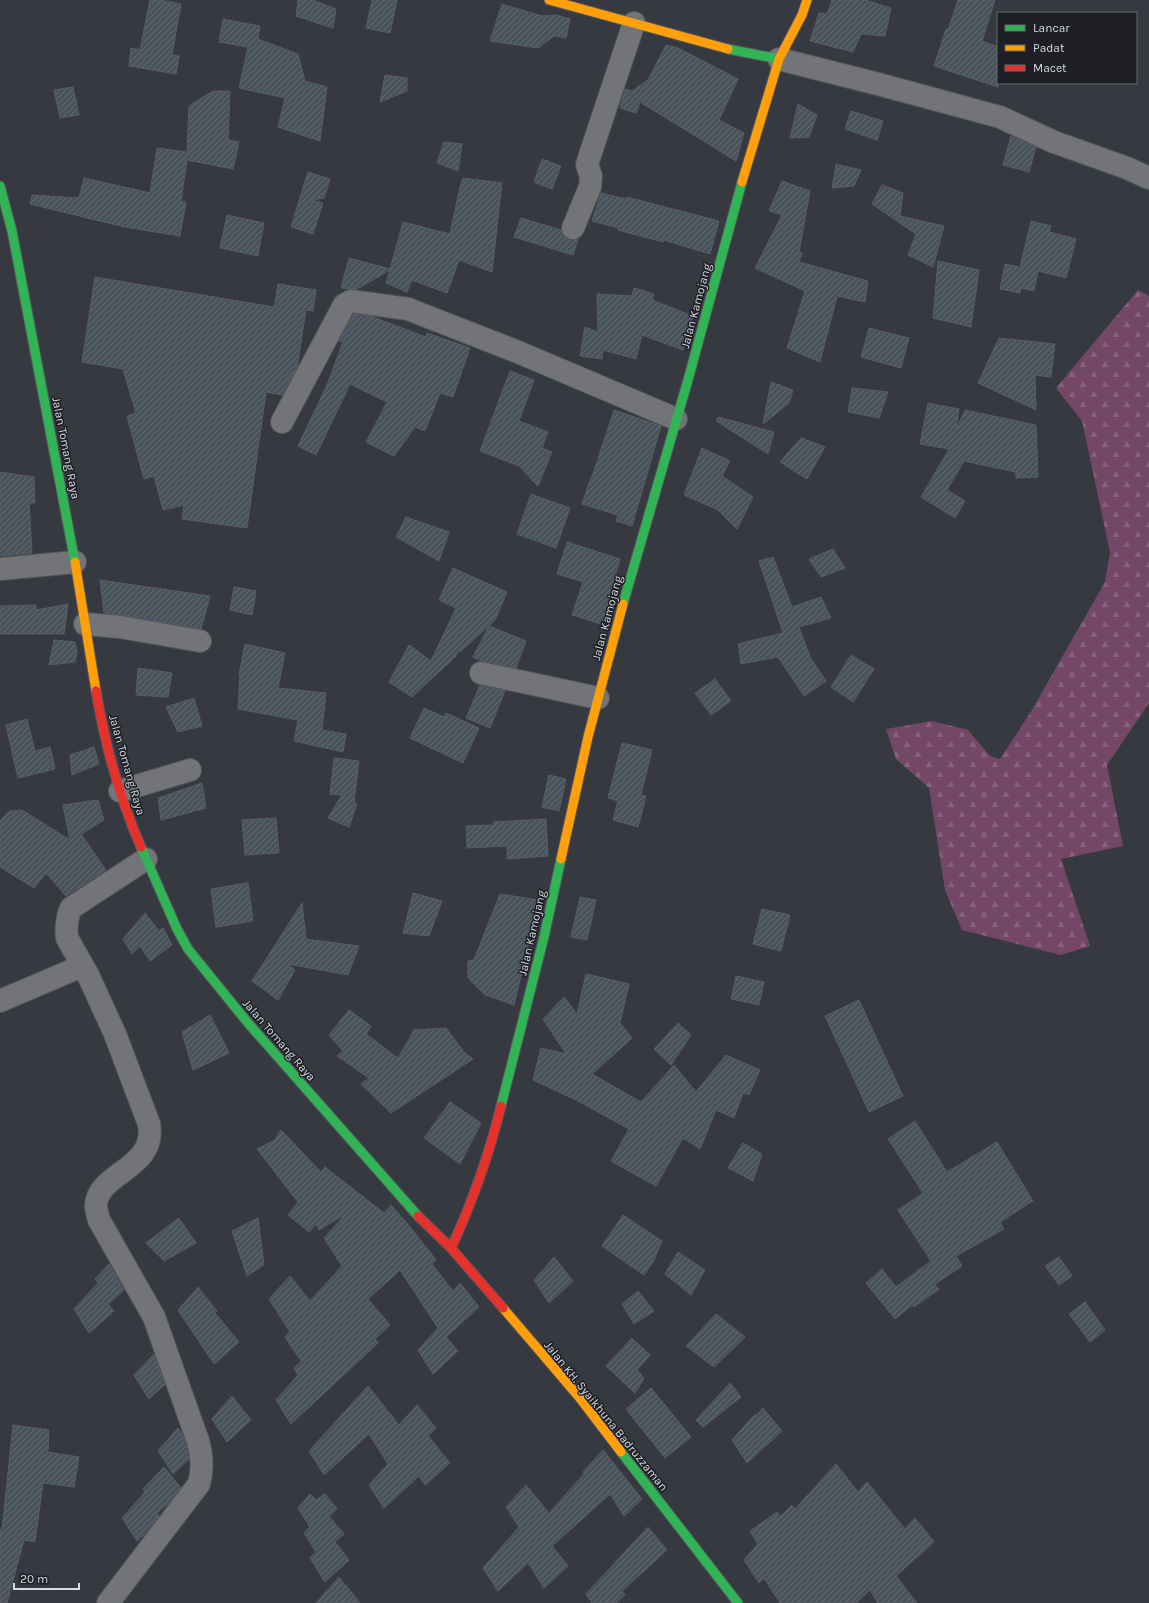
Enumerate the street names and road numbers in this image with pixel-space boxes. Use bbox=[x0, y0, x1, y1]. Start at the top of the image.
street label: Jalan Kamojang bbox=[678, 262, 714, 350]
street label: Jalan Tomang Raya bbox=[49, 396, 83, 500]
street label: Jalan Kamojang bbox=[589, 574, 625, 662]
street label: Jalan Tomang Raya bbox=[106, 713, 148, 817]
street label: Jalan Kamojang bbox=[515, 889, 549, 977]
street label: Jalan Tomang Raya bbox=[240, 996, 318, 1084]
street label: Jalan KH. Syaikhuna Badruzzaman bbox=[541, 1338, 671, 1494]

